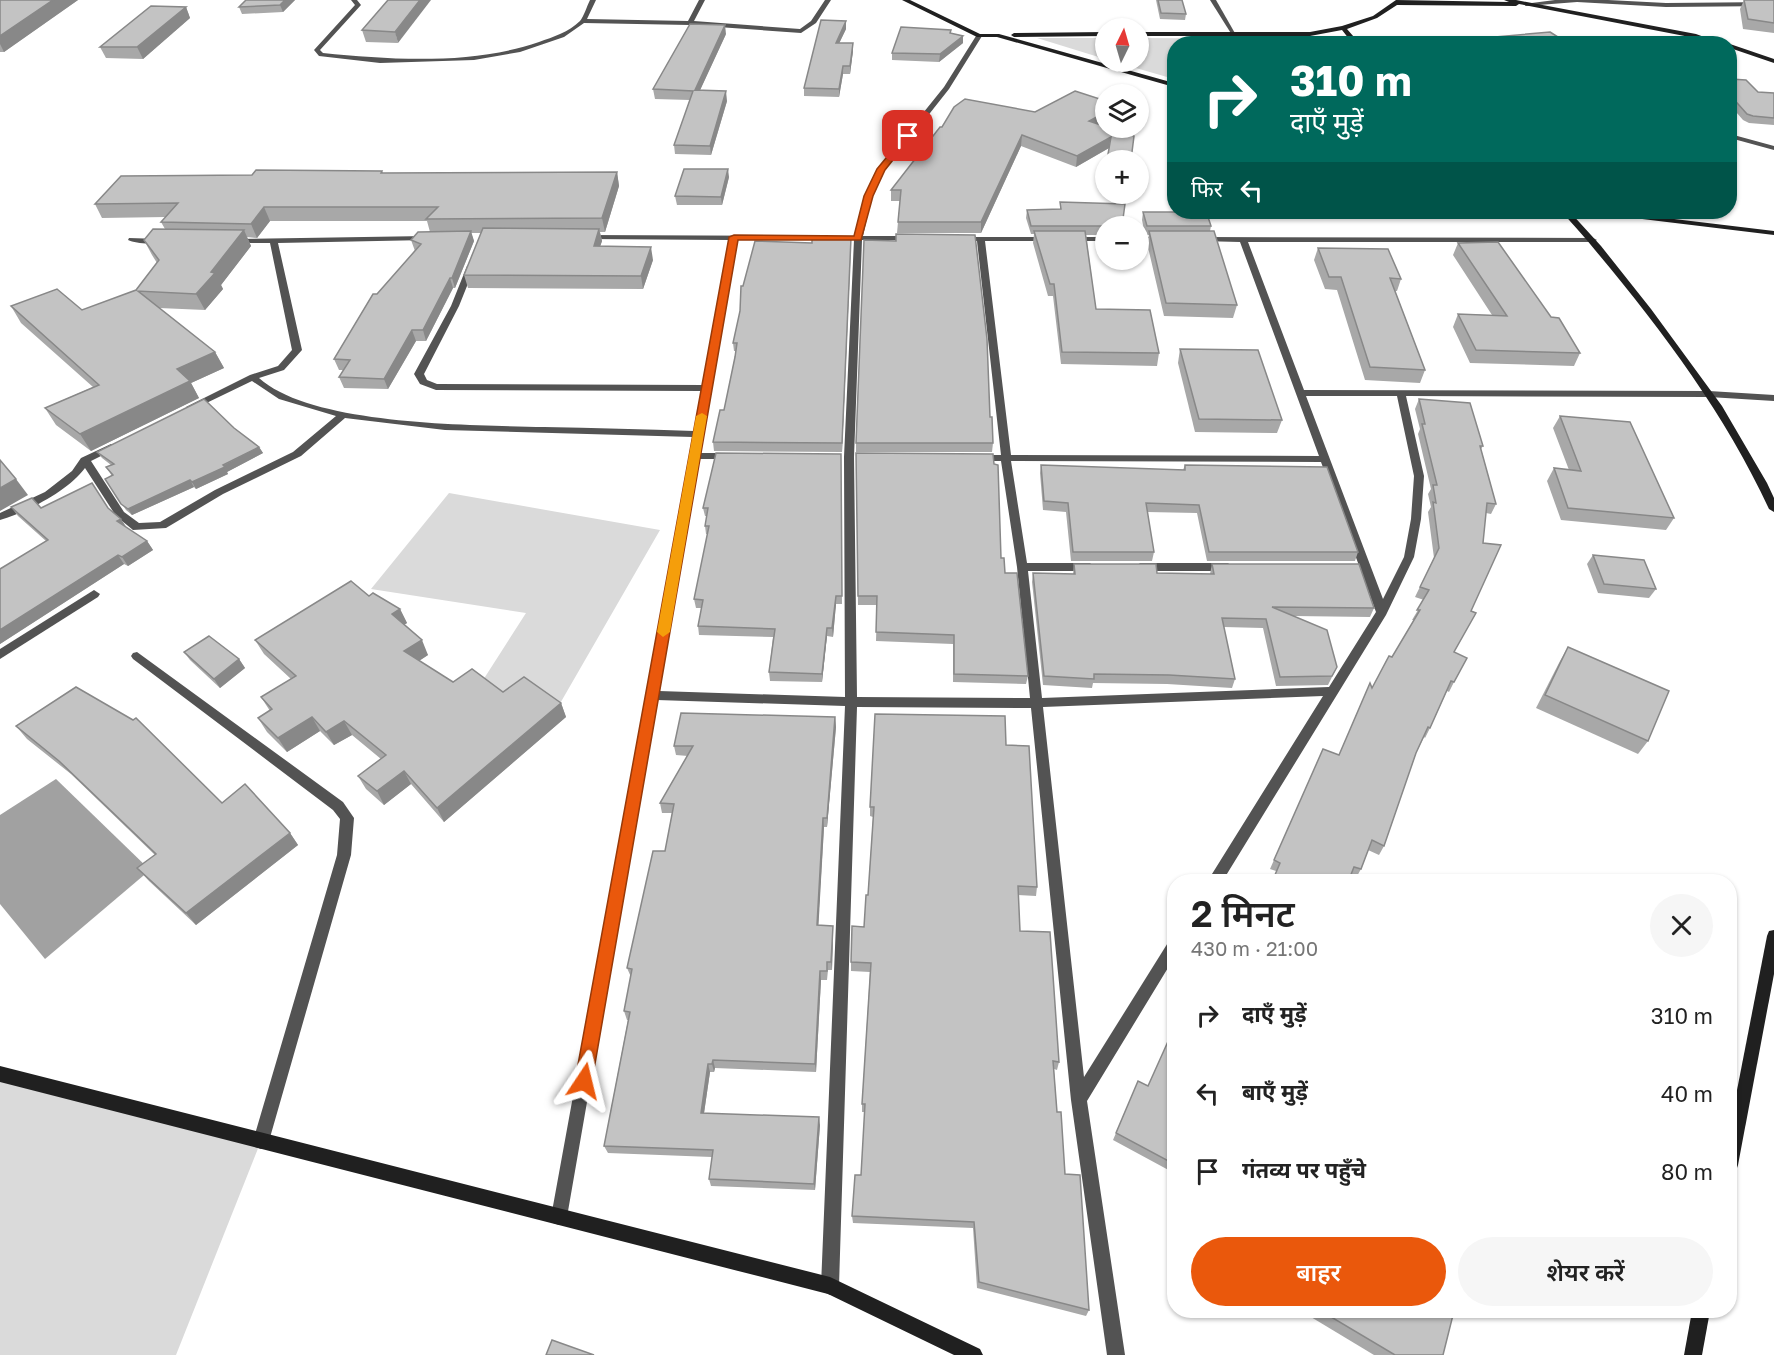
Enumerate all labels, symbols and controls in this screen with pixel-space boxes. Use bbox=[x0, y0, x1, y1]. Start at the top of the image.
north arrow bbox=[1095, 18, 1149, 72]
map controls bbox=[1095, 18, 1149, 270]
text: 310 m bbox=[1290, 55, 1412, 105]
icon: right bbox=[1191, 60, 1269, 138]
button: layers bbox=[1095, 84, 1149, 138]
text: दाएँ मुड़ें bbox=[1290, 106, 1364, 138]
pin bbox=[882, 110, 933, 161]
icon: arrive bbox=[891, 119, 924, 152]
button: + bbox=[1095, 150, 1149, 204]
icon: left bbox=[1235, 174, 1268, 207]
text: फिर bbox=[1191, 175, 1223, 202]
button: − bbox=[1095, 216, 1149, 270]
text: 2 मिनट bbox=[1191, 892, 1295, 935]
button: close bbox=[1650, 894, 1713, 957]
text: 430 m · 21:00 bbox=[1191, 936, 1318, 960]
icon: right bbox=[1191, 999, 1224, 1032]
text: दाएँ मुड़ें bbox=[1242, 1000, 1307, 1027]
text: 310 m bbox=[1651, 1002, 1713, 1029]
position arrow bbox=[552, 1049, 616, 1113]
icon: left bbox=[1191, 1077, 1224, 1110]
text: बाएँ मुड़ें bbox=[1242, 1078, 1308, 1105]
text: 40 m bbox=[1661, 1080, 1713, 1107]
icon: arrive bbox=[1191, 1155, 1224, 1188]
text: गंतव्य पर पहुँचे bbox=[1242, 1156, 1366, 1183]
text: 80 m bbox=[1661, 1158, 1713, 1185]
button: बाहर bbox=[1191, 1237, 1446, 1306]
button: शेयर करें bbox=[1458, 1237, 1713, 1306]

